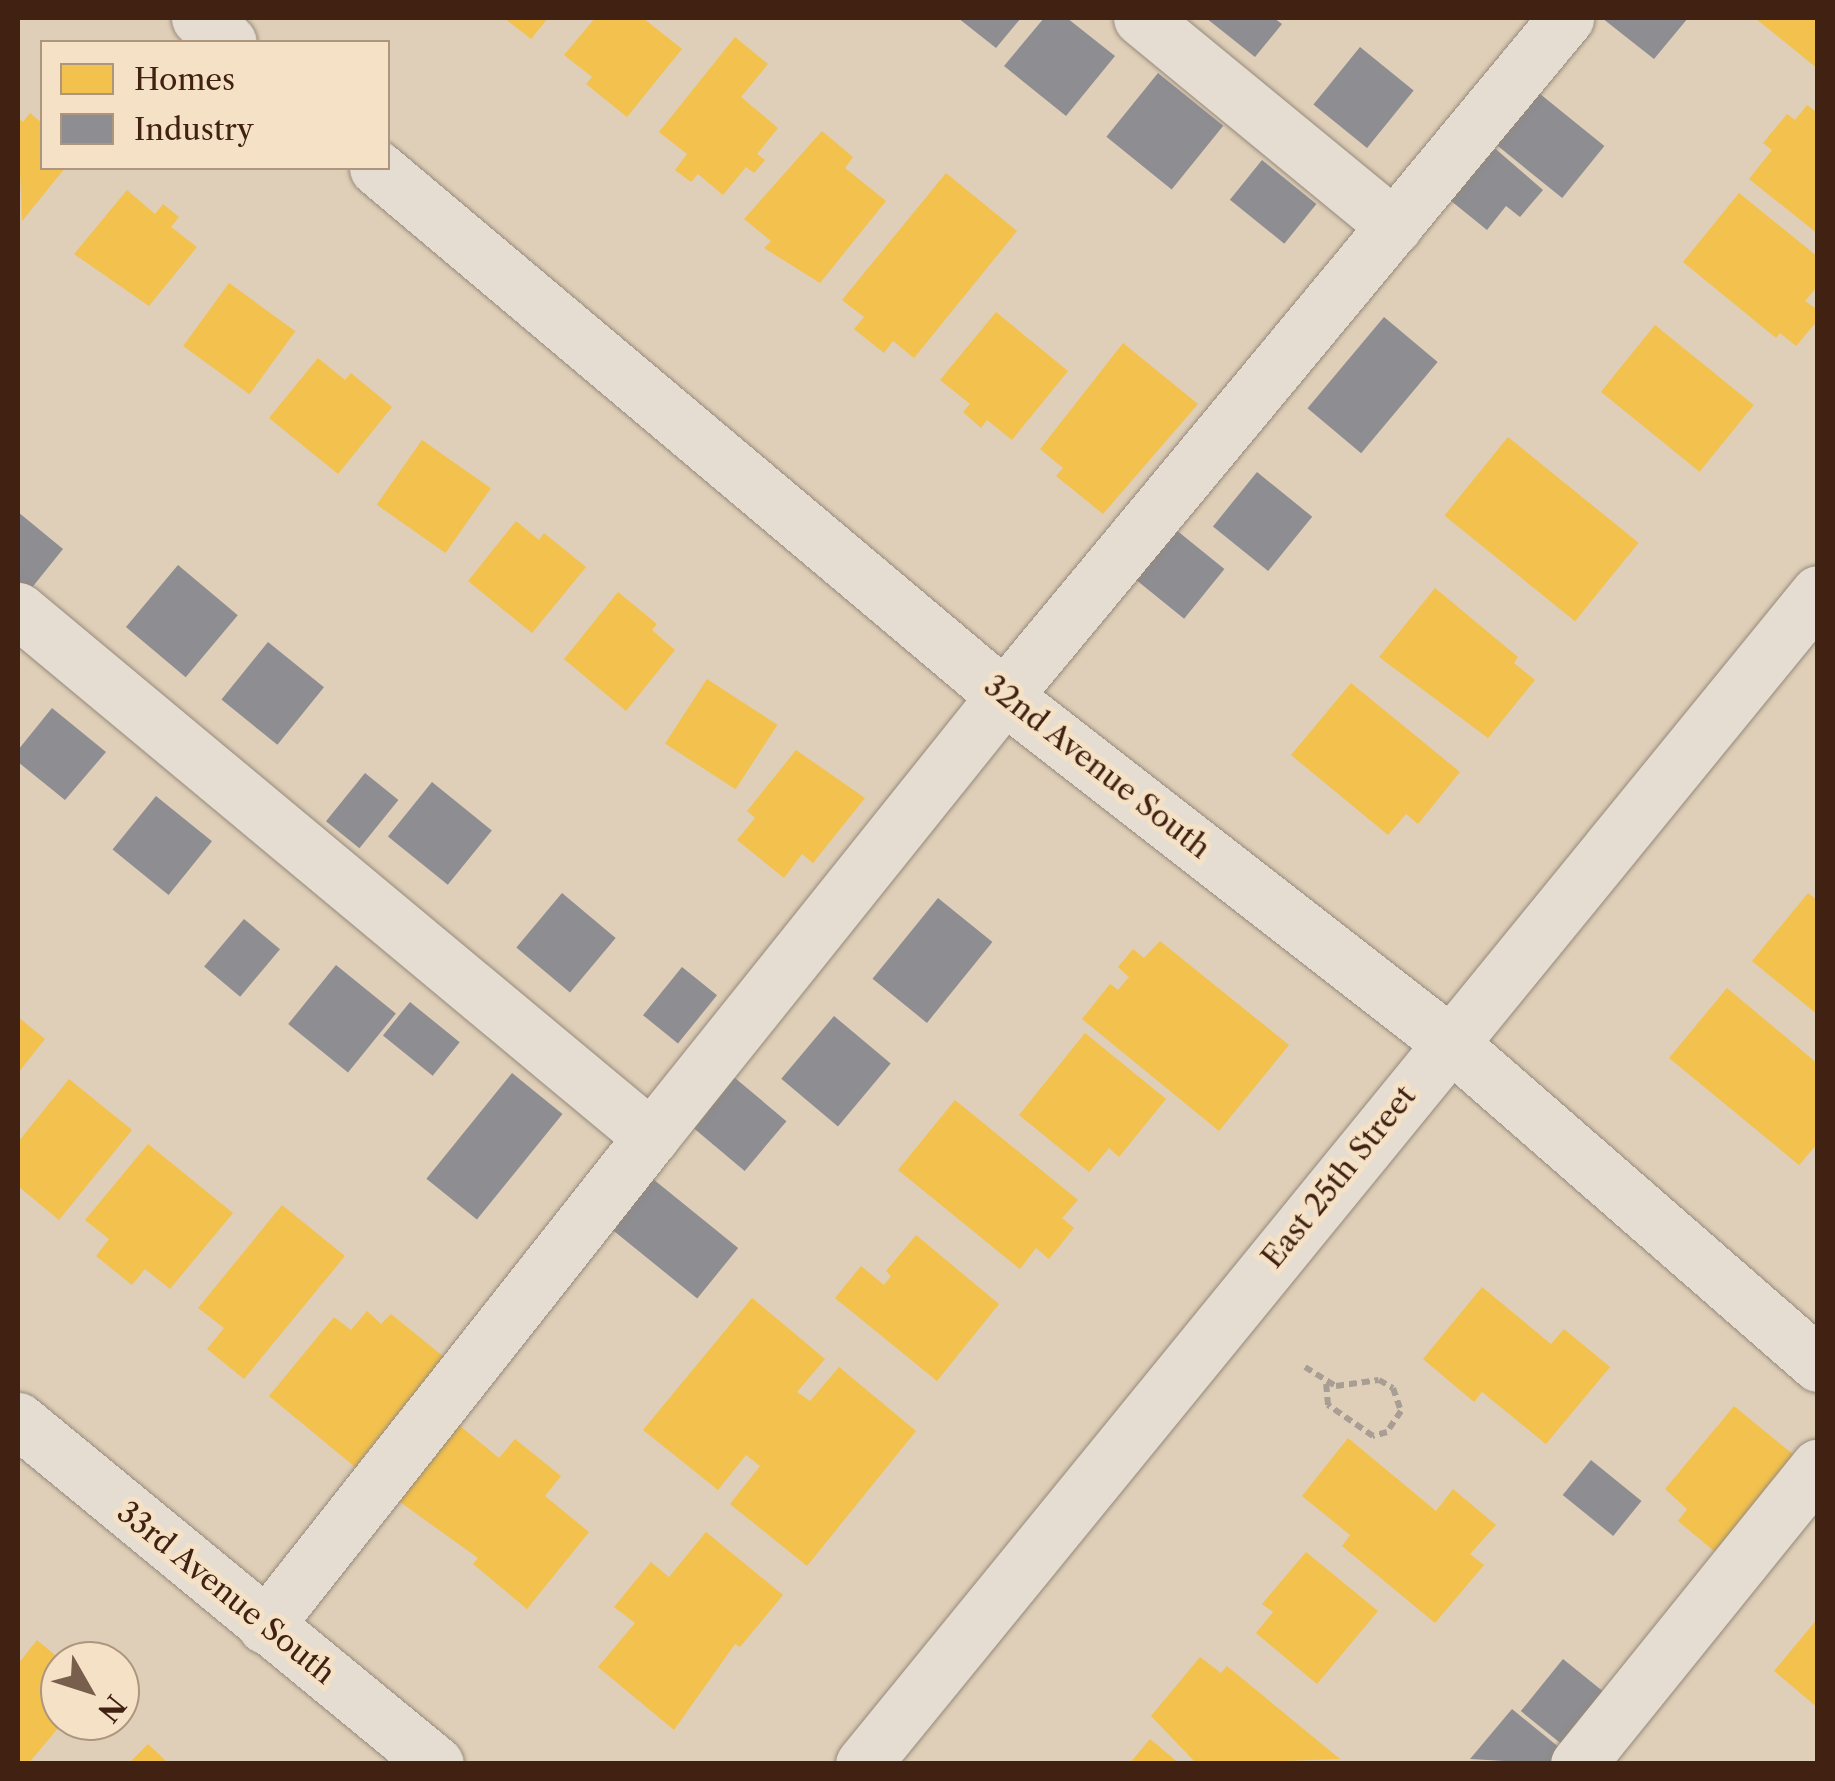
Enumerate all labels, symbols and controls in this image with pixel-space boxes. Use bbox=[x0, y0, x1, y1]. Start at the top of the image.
legend bbox=[40, 40, 390, 170]
text: Homes bbox=[134, 61, 235, 98]
text: Industry bbox=[134, 111, 254, 148]
street label: 32nd Avenue South bbox=[977, 667, 1217, 867]
street label: East 25th Street bbox=[1255, 1079, 1423, 1275]
street label: 33rd Avenue South bbox=[110, 1494, 342, 1692]
north arrow bbox=[40, 1641, 140, 1741]
text: N bbox=[91, 1688, 133, 1729]

